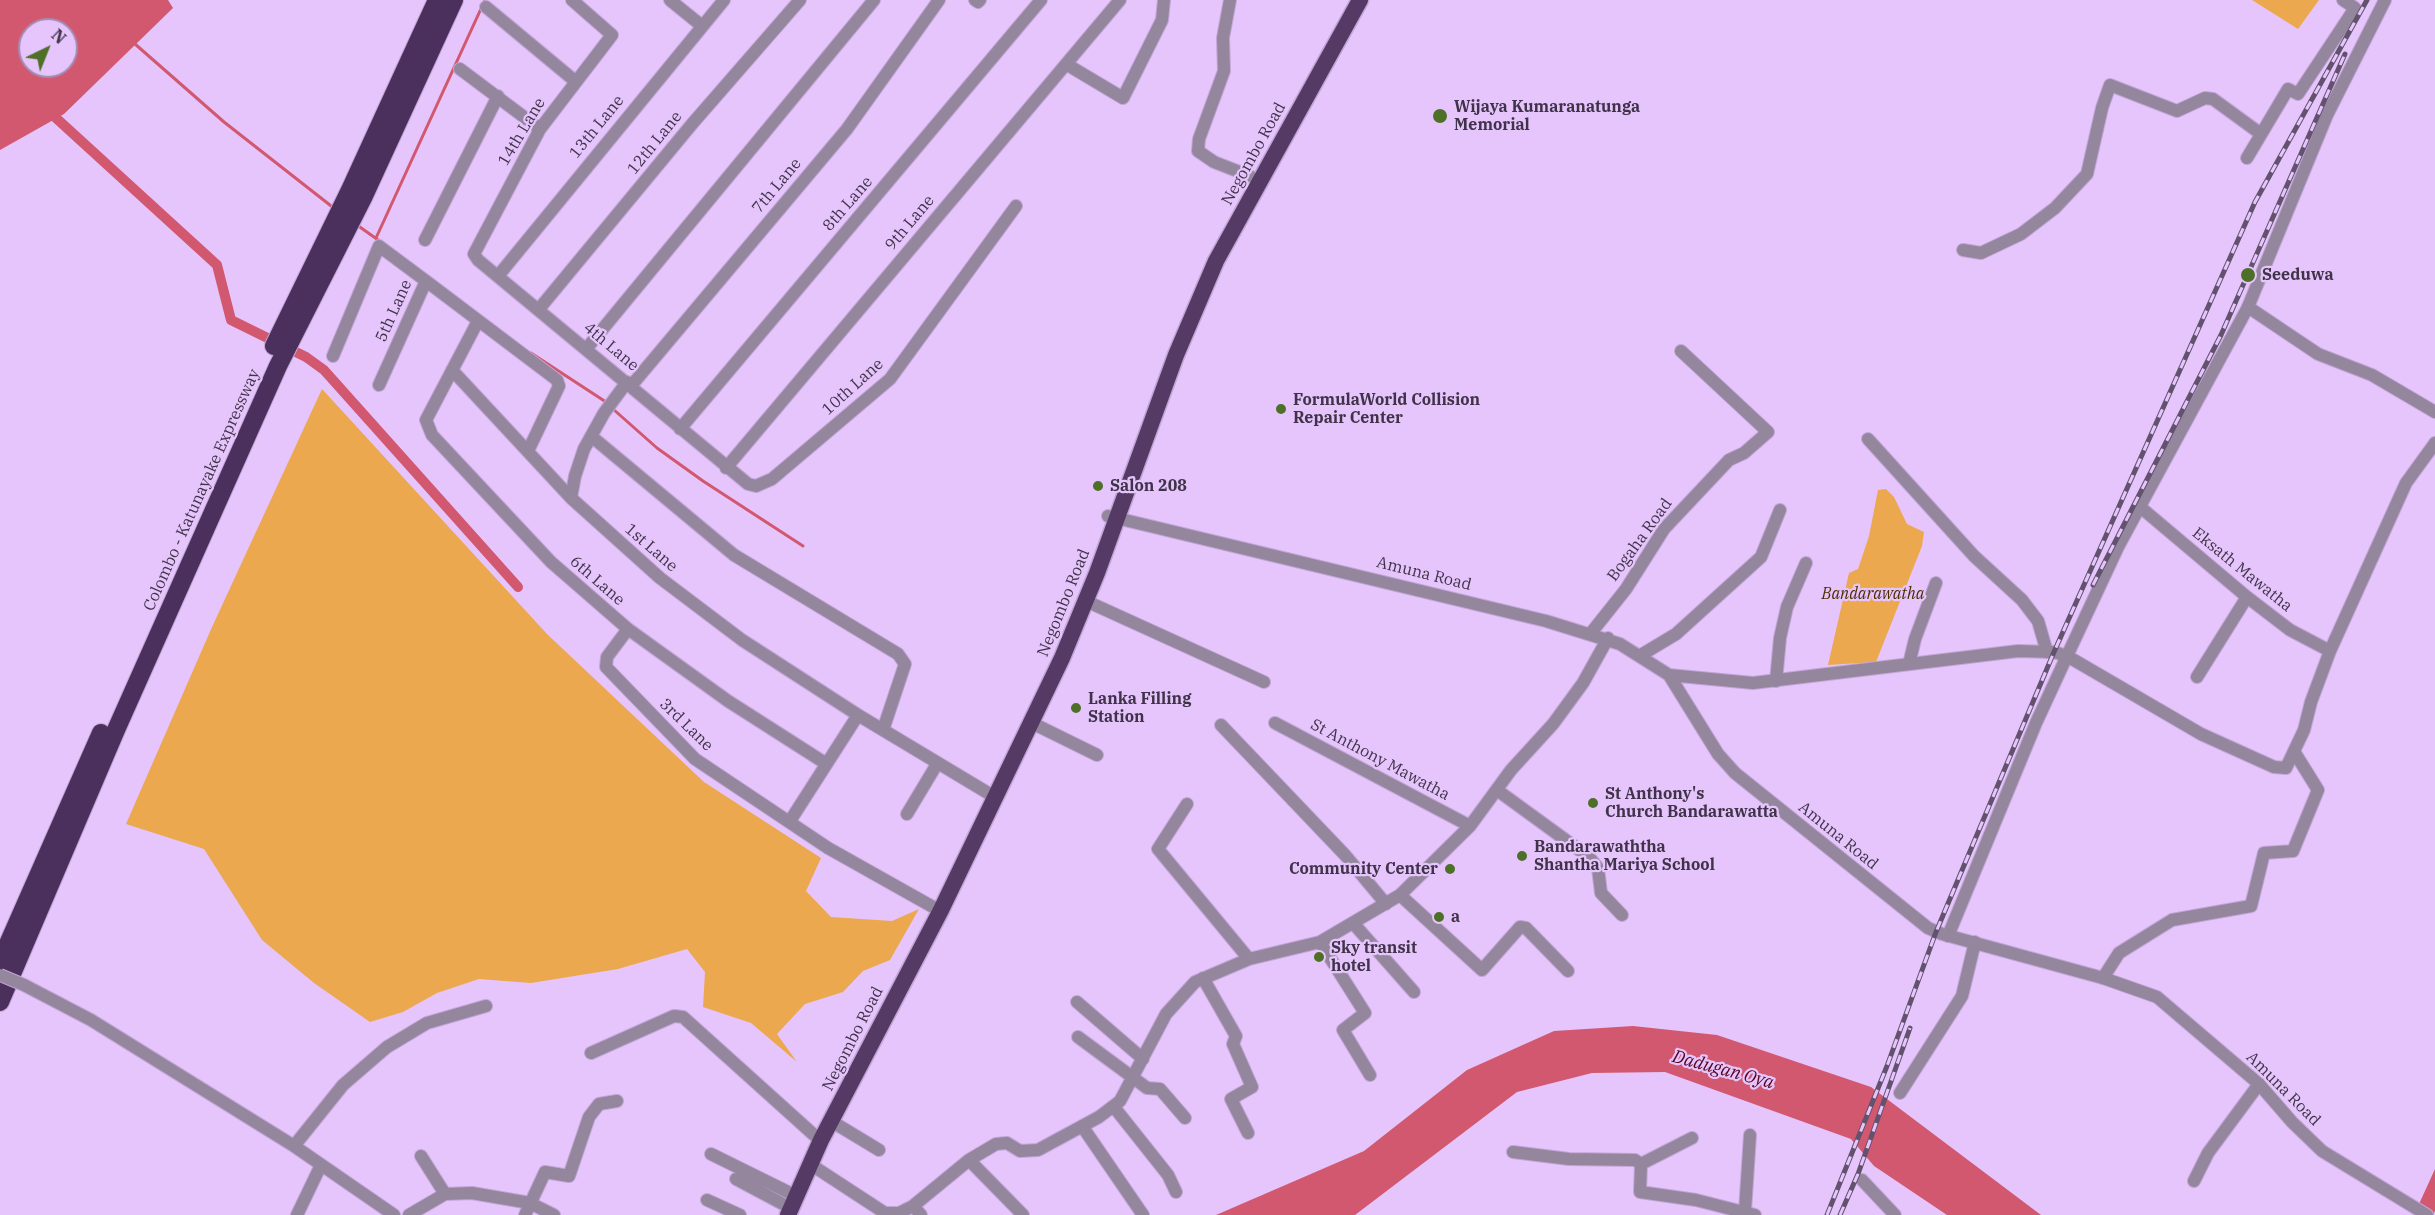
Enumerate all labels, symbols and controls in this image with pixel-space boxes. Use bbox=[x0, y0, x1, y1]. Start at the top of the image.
north arrow bbox=[18, 18, 78, 78]
text: N bbox=[47, 25, 70, 48]
street label: 13th Lane bbox=[566, 92, 628, 162]
street label: 14th Lane bbox=[494, 95, 550, 169]
place label: Wijaya Kumaranatunga Memorial bbox=[1454, 97, 1640, 135]
street label: Negombo Road bbox=[1218, 99, 1290, 209]
marker: Wijaya Kumaranatunga Memorial bbox=[1431, 107, 1449, 125]
street label: 12th Lane bbox=[624, 108, 686, 178]
street label: 7th Lane bbox=[748, 155, 806, 217]
street label: 8th Lane bbox=[819, 173, 877, 235]
street label: 9th Lane bbox=[881, 192, 939, 254]
place label: Seeduwa bbox=[2262, 265, 2334, 285]
marker: Seeduwa bbox=[2239, 266, 2257, 284]
street label: 5th Lane bbox=[372, 277, 416, 345]
street label: 4th Lane bbox=[580, 318, 642, 376]
street label: 10th Lane bbox=[818, 355, 888, 419]
street label: Colombo - Katunayake Expressway bbox=[140, 366, 264, 614]
place label: FormulaWorld Collision Repair Center bbox=[1293, 390, 1480, 428]
marker: FormulaWorld Collision Repair Center bbox=[1274, 402, 1288, 416]
place label: Salon 208 bbox=[1110, 476, 1187, 496]
marker: Salon 208 bbox=[1091, 479, 1105, 493]
street label: Bogaha Road bbox=[1604, 495, 1676, 585]
street label: 1st Lane bbox=[621, 520, 681, 576]
street label: Eksath Mawatha bbox=[2188, 524, 2296, 616]
street label: Negombo Road bbox=[1034, 546, 1094, 660]
street label: 6th Lane bbox=[566, 552, 628, 610]
street label: Amuna Road bbox=[1375, 553, 1473, 595]
park label: Bandarawatha bbox=[1822, 584, 1924, 604]
place label: Lanka Filling Station bbox=[1088, 689, 1191, 727]
street label: 3rd Lane bbox=[655, 695, 717, 755]
marker: Lanka Filling Station bbox=[1069, 701, 1083, 715]
street label: St Anthony Mawatha bbox=[1307, 715, 1453, 805]
place label: St Anthony's Church Bandarawatta bbox=[1605, 784, 1778, 822]
marker: St Anthony's Church Bandarawatta bbox=[1586, 796, 1600, 810]
street label: Amuna Road bbox=[1794, 798, 1882, 874]
place label: Bandarawaththa Shantha Mariya School bbox=[1534, 837, 1715, 875]
marker: Bandarawaththa Shantha Mariya School bbox=[1515, 849, 1529, 863]
place label: Community Center bbox=[1289, 859, 1438, 879]
marker: Community Center bbox=[1443, 862, 1457, 876]
place label: a bbox=[1451, 907, 1460, 927]
marker: a bbox=[1432, 910, 1446, 924]
place label: Sky transit hotel bbox=[1331, 938, 1417, 976]
marker: Sky transit hotel bbox=[1312, 950, 1326, 964]
street label: Negombo Road bbox=[818, 984, 888, 1094]
water label: Dadugan Oya bbox=[1670, 1046, 1776, 1094]
street label: Amuna Road bbox=[2242, 1048, 2324, 1130]

